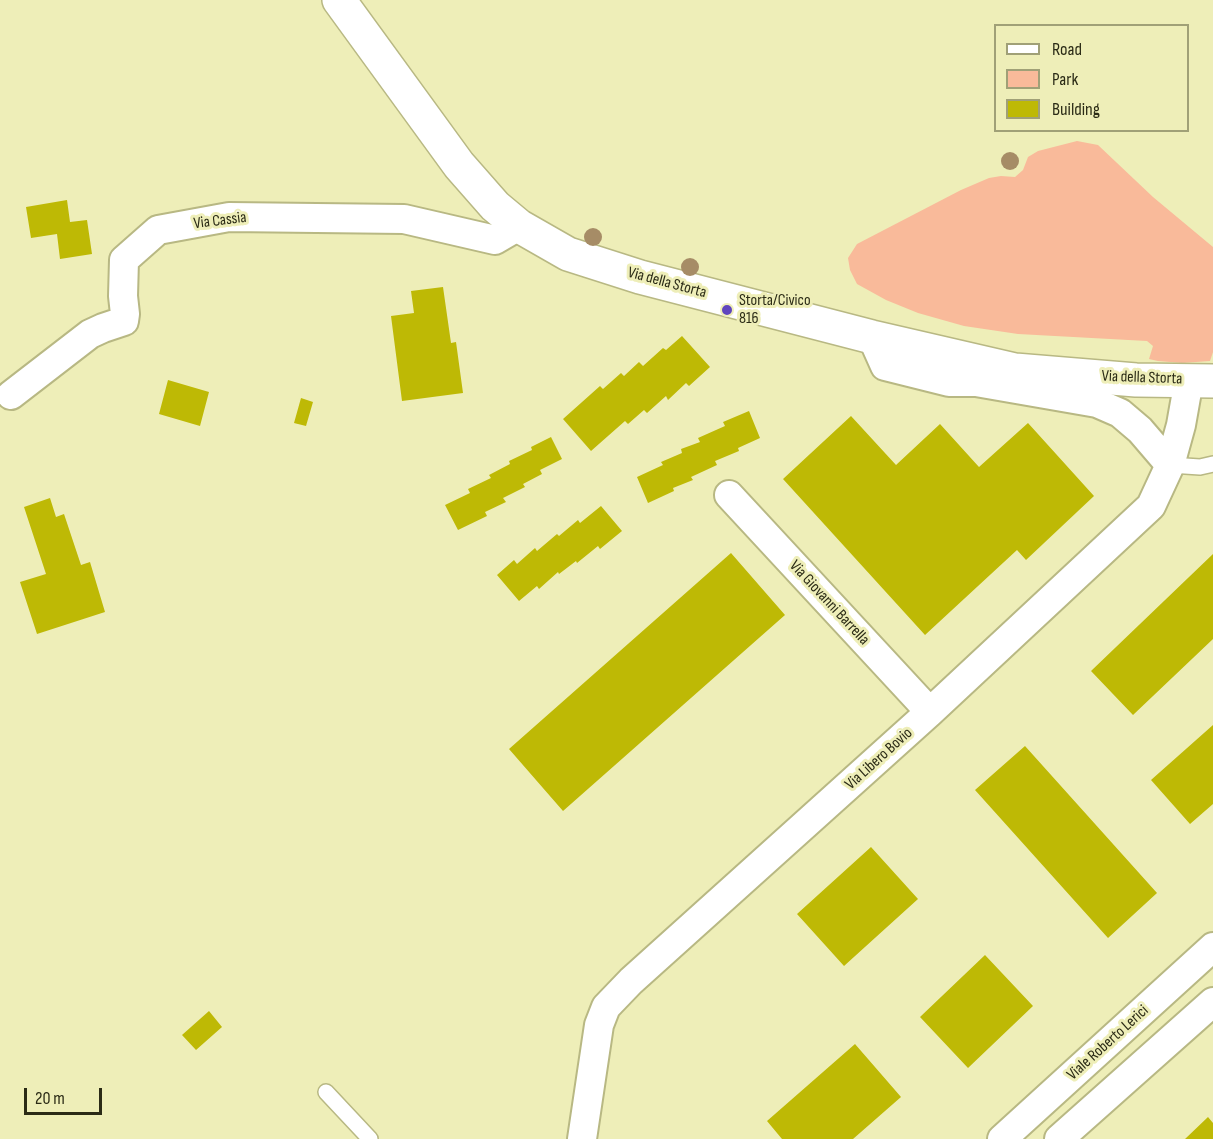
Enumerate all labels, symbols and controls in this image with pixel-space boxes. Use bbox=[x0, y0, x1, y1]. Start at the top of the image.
legend bbox=[994, 24, 1189, 132]
text: Road bbox=[1052, 39, 1082, 60]
text: Park bbox=[1052, 69, 1078, 90]
text: Building bbox=[1052, 99, 1100, 120]
street label: Via Cassia bbox=[193, 208, 247, 234]
street label: Via della Storta bbox=[626, 263, 708, 303]
place label: Storta/Civico 816 bbox=[739, 291, 811, 329]
marker: Storta/Civico 816 bbox=[720, 303, 734, 317]
street label: Via della Storta bbox=[1101, 367, 1183, 389]
street label: Via Giovanni Barrella bbox=[785, 557, 873, 649]
street label: Via Libero Bovio bbox=[841, 724, 917, 794]
street label: Viale Roberto Lerici bbox=[1063, 1001, 1153, 1085]
scale bar bbox=[27, 1076, 105, 1114]
text: 20 m bbox=[35, 1088, 65, 1109]

